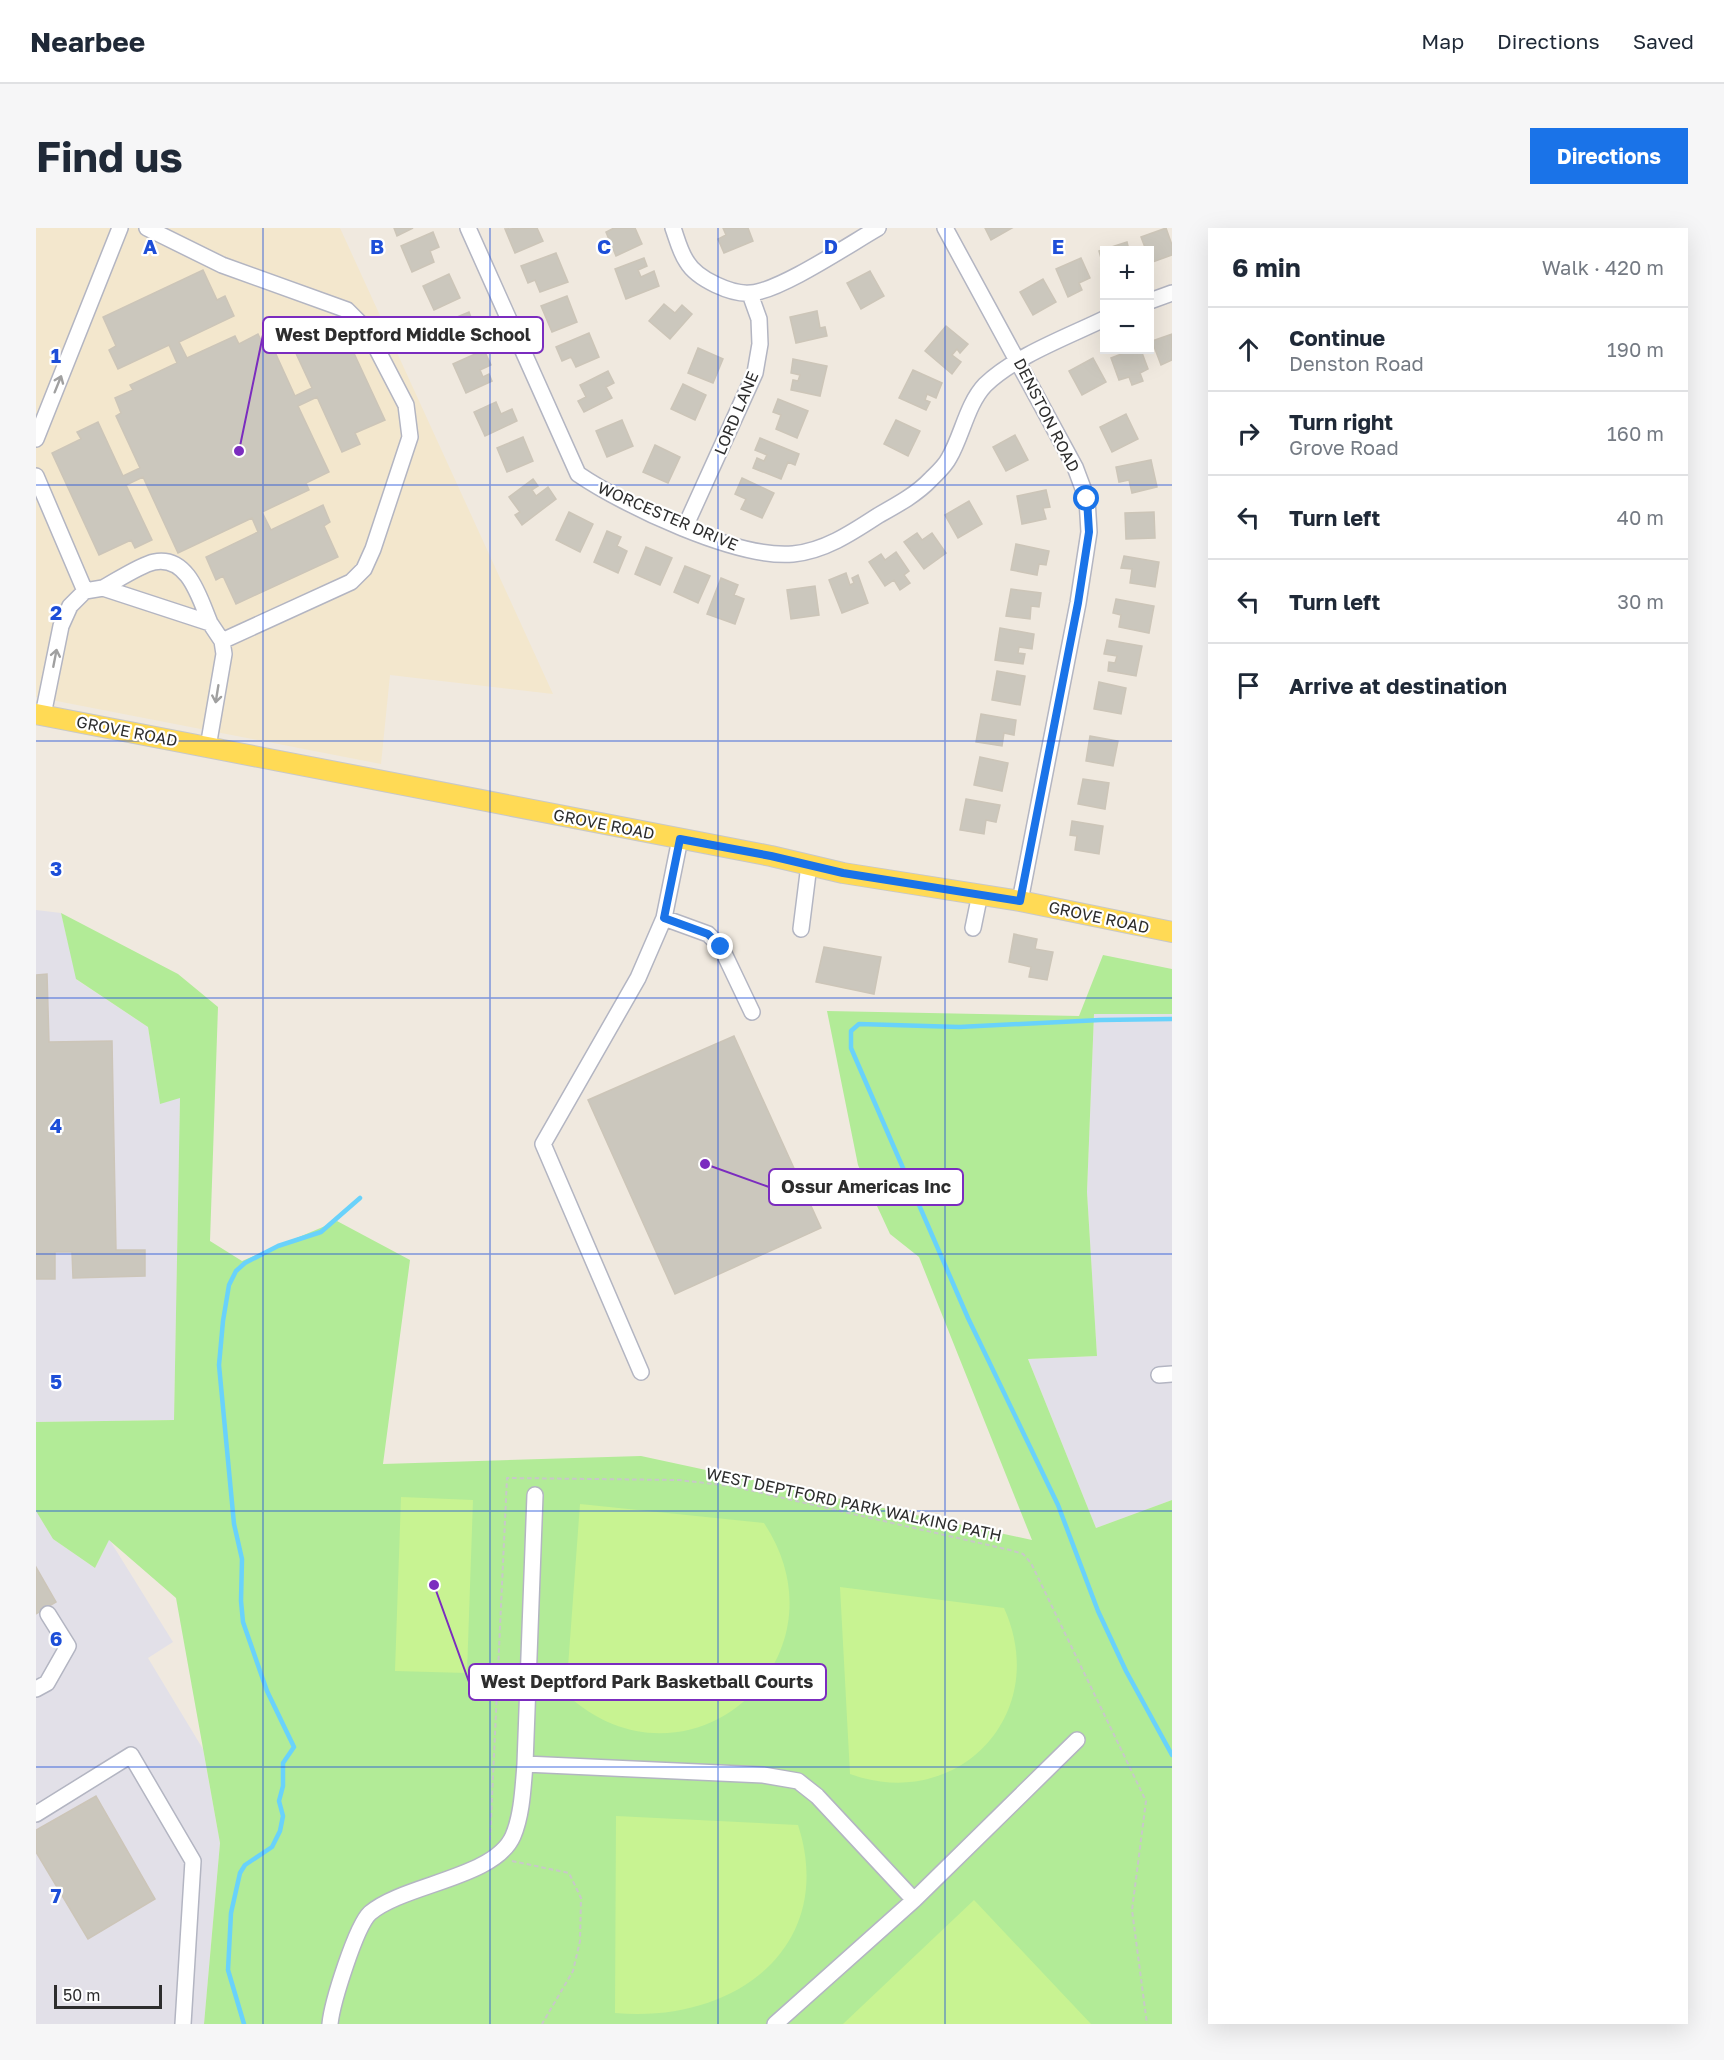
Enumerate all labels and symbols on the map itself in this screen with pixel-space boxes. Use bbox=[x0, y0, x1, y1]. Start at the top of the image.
text: A bbox=[143, 234, 157, 258]
text: B bbox=[370, 234, 384, 258]
text: C bbox=[597, 234, 611, 258]
text: D bbox=[824, 234, 838, 258]
text: E bbox=[1052, 234, 1064, 258]
callout: West Deptford Middle School bbox=[263, 317, 543, 353]
text: West Deptford Middle School bbox=[275, 323, 531, 345]
text: 1 bbox=[51, 343, 61, 367]
street label: DENSTON ROAD bbox=[1010, 355, 1084, 475]
street label: LORD LANE bbox=[709, 368, 763, 458]
one-way arrow bbox=[53, 376, 64, 394]
street label: WORCESTER DRIVE bbox=[595, 477, 741, 555]
route start bbox=[1073, 485, 1099, 511]
text: 2 bbox=[50, 600, 62, 624]
one-way arrow bbox=[50, 649, 61, 668]
one-way arrow bbox=[211, 684, 222, 703]
street label: GROVE ROAD bbox=[75, 711, 179, 751]
street label: GROVE ROAD bbox=[552, 804, 656, 844]
text: 3 bbox=[50, 856, 62, 880]
street label: GROVE ROAD bbox=[1047, 897, 1151, 937]
route end bbox=[707, 933, 733, 959]
text: 4 bbox=[50, 1113, 62, 1137]
callout: Ossur Americas Inc bbox=[769, 1169, 963, 1205]
text: Ossur Americas Inc bbox=[781, 1175, 951, 1197]
text: 5 bbox=[50, 1369, 62, 1393]
street label: WEST DEPTFORD PARK WALKING PATH bbox=[704, 1463, 1004, 1545]
text: 6 bbox=[50, 1626, 62, 1650]
callout: West Deptford Park Basketball Courts bbox=[469, 1664, 826, 1700]
text: West Deptford Park Basketball Courts bbox=[481, 1670, 813, 1692]
text: 7 bbox=[51, 1883, 62, 1907]
scale bar bbox=[54, 1982, 162, 2010]

